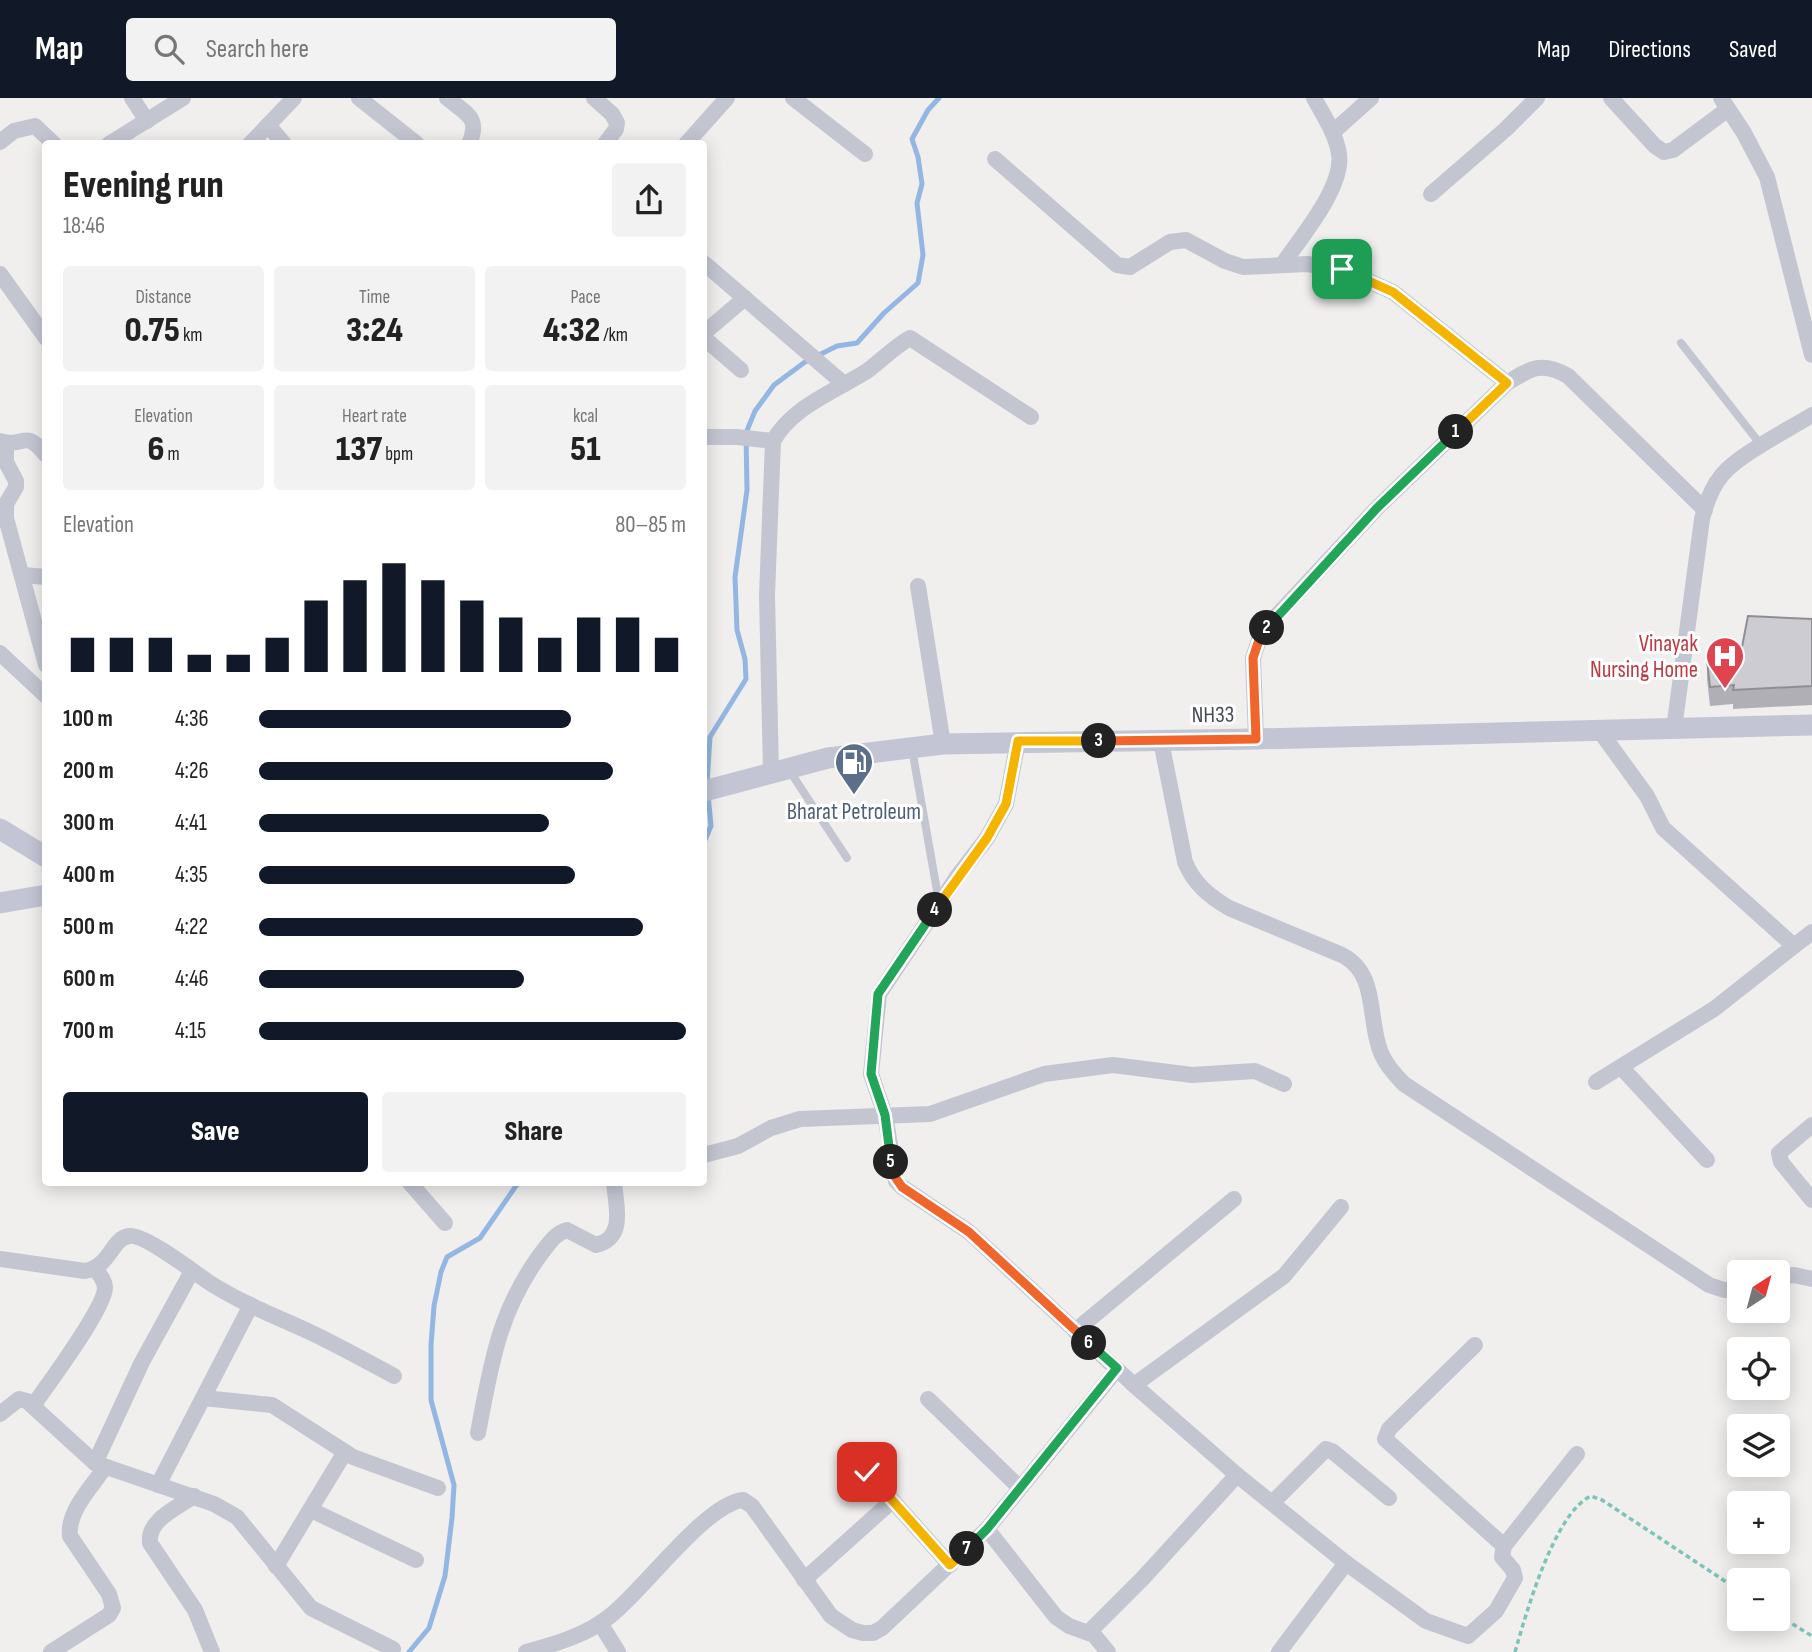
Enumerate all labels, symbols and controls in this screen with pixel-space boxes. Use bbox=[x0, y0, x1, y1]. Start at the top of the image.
search box bbox=[126, 18, 616, 81]
text: Map bbox=[35, 29, 84, 69]
icon: search bbox=[150, 30, 188, 68]
text: Search here bbox=[206, 34, 309, 65]
text: Map bbox=[1537, 35, 1570, 64]
text: Directions bbox=[1608, 35, 1691, 64]
text: Saved bbox=[1729, 35, 1777, 64]
text: Evening run bbox=[63, 163, 224, 208]
button: share bbox=[612, 163, 686, 237]
text: 18:46 bbox=[63, 212, 105, 240]
pin bbox=[1312, 239, 1372, 299]
icon: arrive bbox=[1323, 250, 1361, 288]
text: Distance bbox=[135, 286, 192, 309]
text: Time bbox=[359, 286, 390, 309]
text: Pace bbox=[570, 286, 601, 309]
text: 0.75 bbox=[125, 309, 180, 352]
text: 3:24 bbox=[346, 309, 403, 352]
text: 4:32 bbox=[543, 309, 600, 352]
text: km bbox=[180, 324, 202, 347]
text: /km bbox=[600, 324, 628, 347]
text: Elevation bbox=[134, 405, 193, 428]
text: Heart rate bbox=[342, 405, 407, 428]
text: kcal bbox=[573, 405, 598, 428]
pin: 1 bbox=[1438, 414, 1474, 450]
text: 1 bbox=[1452, 420, 1459, 443]
text: 6 bbox=[147, 428, 164, 471]
text: 137 bbox=[336, 428, 382, 471]
text: 51 bbox=[570, 428, 601, 471]
text: m bbox=[164, 443, 180, 466]
text: bpm bbox=[382, 443, 413, 466]
text: Elevation bbox=[63, 511, 134, 539]
text: 80–85 m bbox=[615, 511, 686, 539]
pin: 2 bbox=[1250, 610, 1284, 646]
text: 2 bbox=[1262, 616, 1271, 639]
place label: Vinayak Nursing Home bbox=[1590, 630, 1698, 684]
hospital icon: Vinayak Nursing Home bbox=[1704, 635, 1746, 690]
street label: NH33 bbox=[1191, 701, 1235, 729]
text: 100 m bbox=[63, 705, 113, 733]
text: 4:36 bbox=[175, 705, 209, 733]
pin: 3 bbox=[1082, 724, 1116, 758]
text: 3 bbox=[1094, 729, 1103, 752]
fuel station icon: Bharat Petroleum bbox=[833, 741, 875, 796]
text: 200 m bbox=[63, 757, 114, 785]
text: 4:26 bbox=[175, 757, 209, 785]
place label: Bharat Petroleum bbox=[787, 798, 921, 826]
text: 300 m bbox=[63, 809, 114, 837]
text: 4:41 bbox=[175, 809, 207, 837]
text: 400 m bbox=[63, 861, 114, 889]
text: 4:35 bbox=[175, 861, 208, 889]
pin: 4 bbox=[918, 892, 953, 928]
text: 4 bbox=[930, 898, 939, 921]
text: 500 m bbox=[63, 913, 114, 941]
text: 4:22 bbox=[175, 913, 208, 941]
text: 600 m bbox=[63, 965, 115, 993]
text: 4:46 bbox=[175, 965, 209, 993]
text: 700 m bbox=[63, 1017, 114, 1045]
text: 4:15 bbox=[175, 1017, 206, 1045]
button: Save bbox=[63, 1092, 368, 1172]
button: Share bbox=[382, 1092, 686, 1172]
pin: 5 bbox=[874, 1144, 908, 1180]
text: 5 bbox=[886, 1150, 895, 1173]
north arrow bbox=[1727, 1260, 1790, 1323]
map controls bbox=[1727, 1260, 1790, 1631]
pin: 6 bbox=[1072, 1326, 1106, 1360]
text: 6 bbox=[1084, 1331, 1093, 1354]
button: locate bbox=[1727, 1337, 1790, 1400]
button: layers bbox=[1727, 1414, 1790, 1477]
pin bbox=[837, 1442, 897, 1502]
icon: check bbox=[848, 1453, 886, 1491]
button: + bbox=[1727, 1491, 1790, 1554]
pin: 7 bbox=[950, 1532, 984, 1566]
text: 7 bbox=[962, 1537, 971, 1560]
button: − bbox=[1727, 1568, 1790, 1631]

